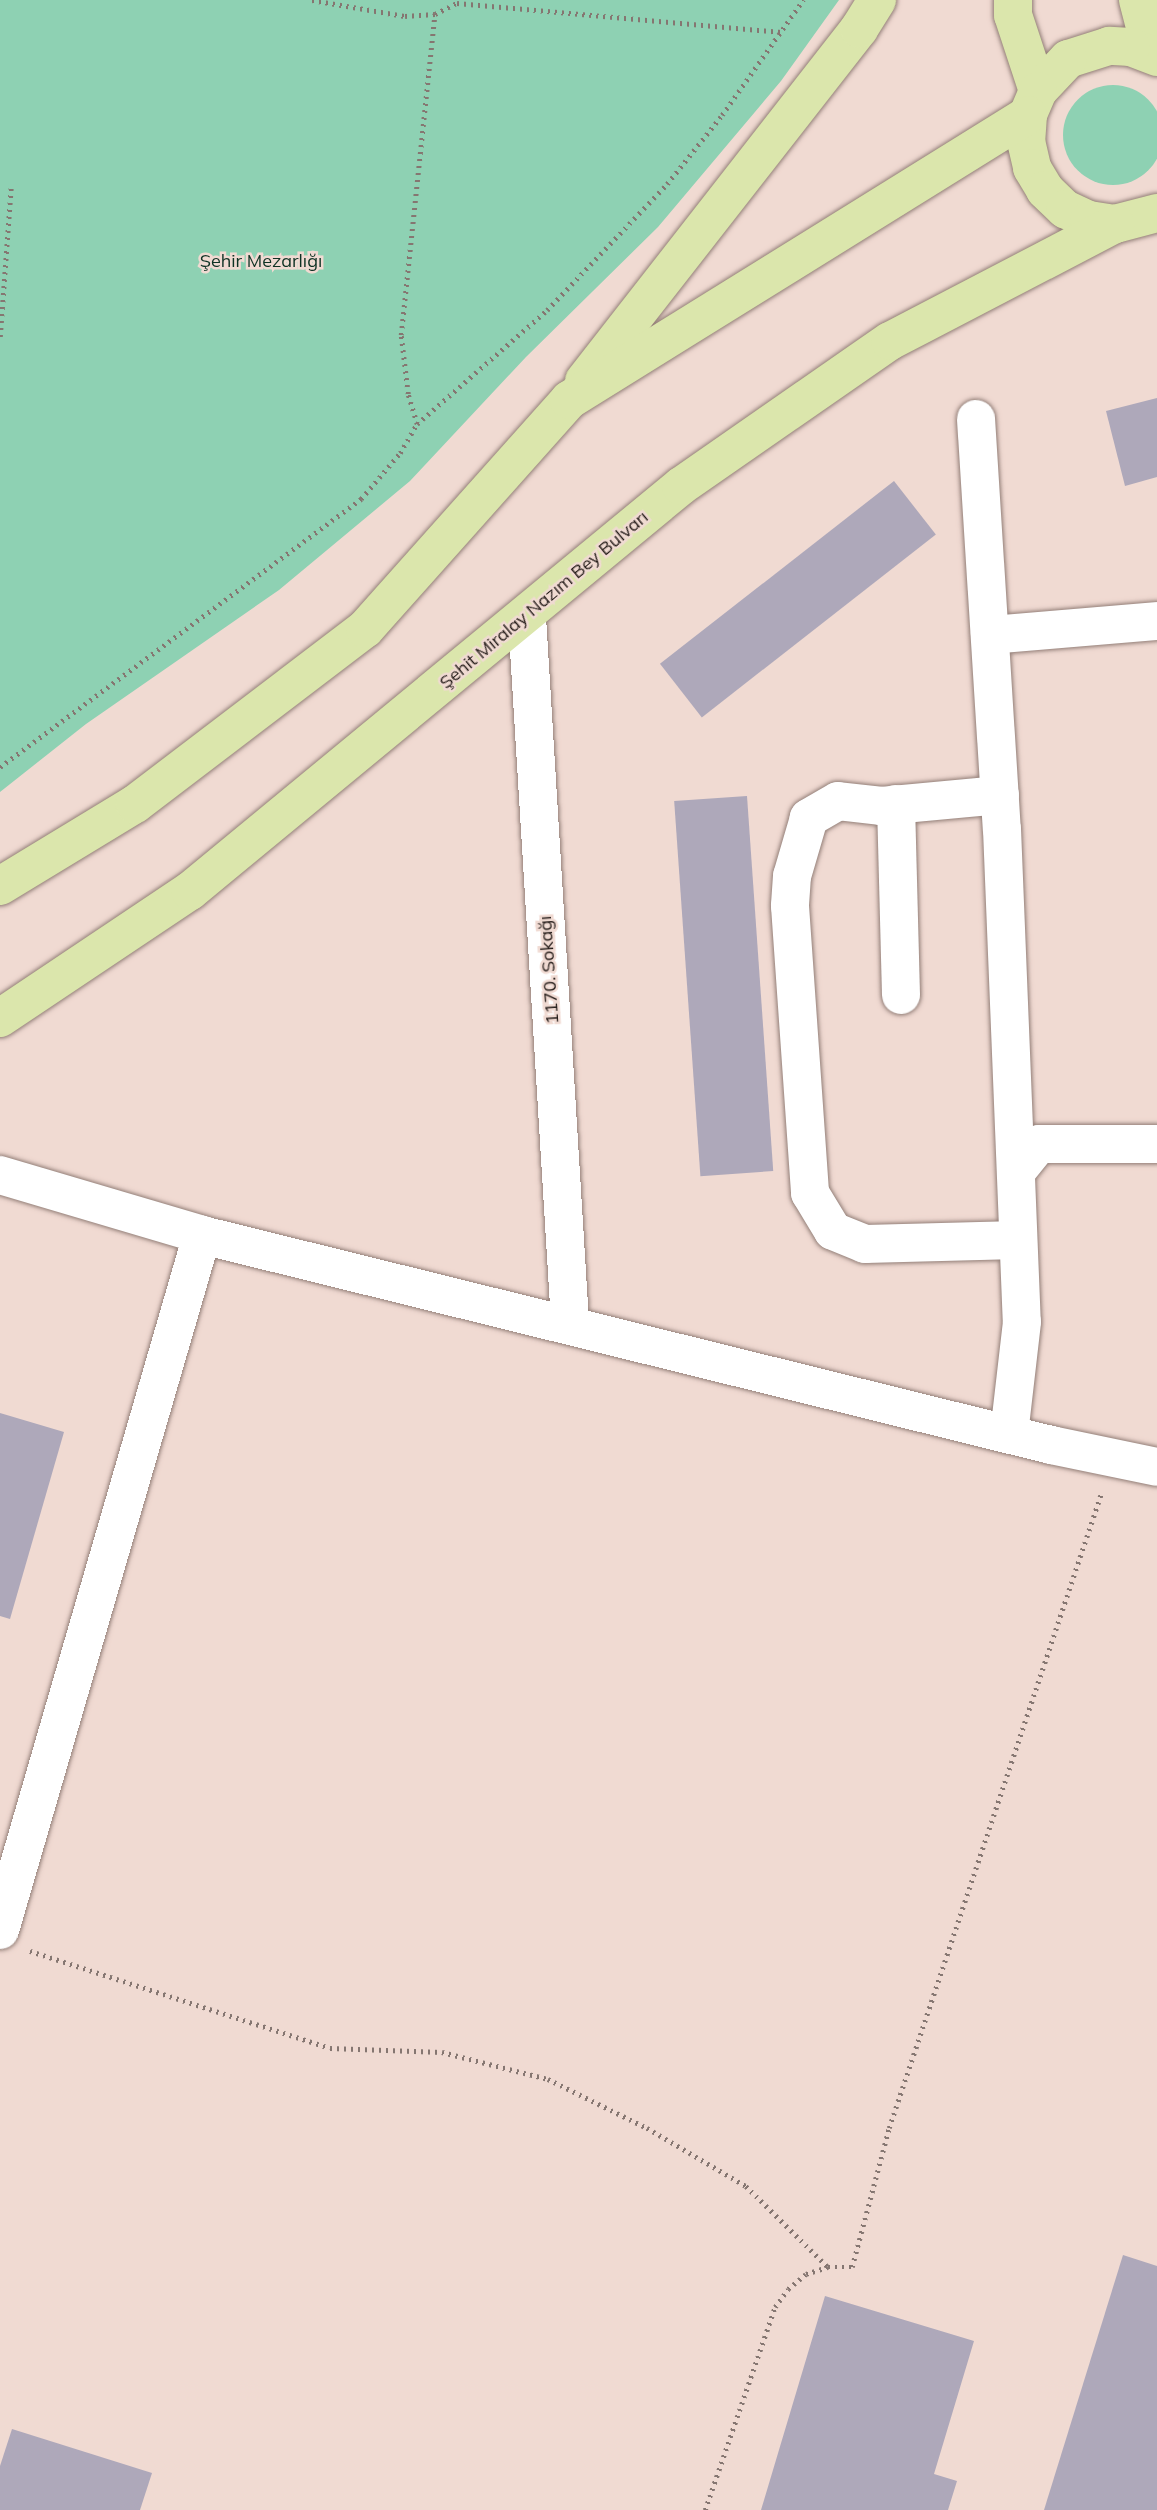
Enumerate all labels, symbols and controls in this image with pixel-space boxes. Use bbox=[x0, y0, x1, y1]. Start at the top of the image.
park label: Şehir Mezarlığı bbox=[200, 250, 322, 272]
street label: Şehit Miralay Nazım Bey Bulvarı bbox=[435, 506, 653, 694]
street label: 1170. Sokağı bbox=[534, 915, 564, 1025]

